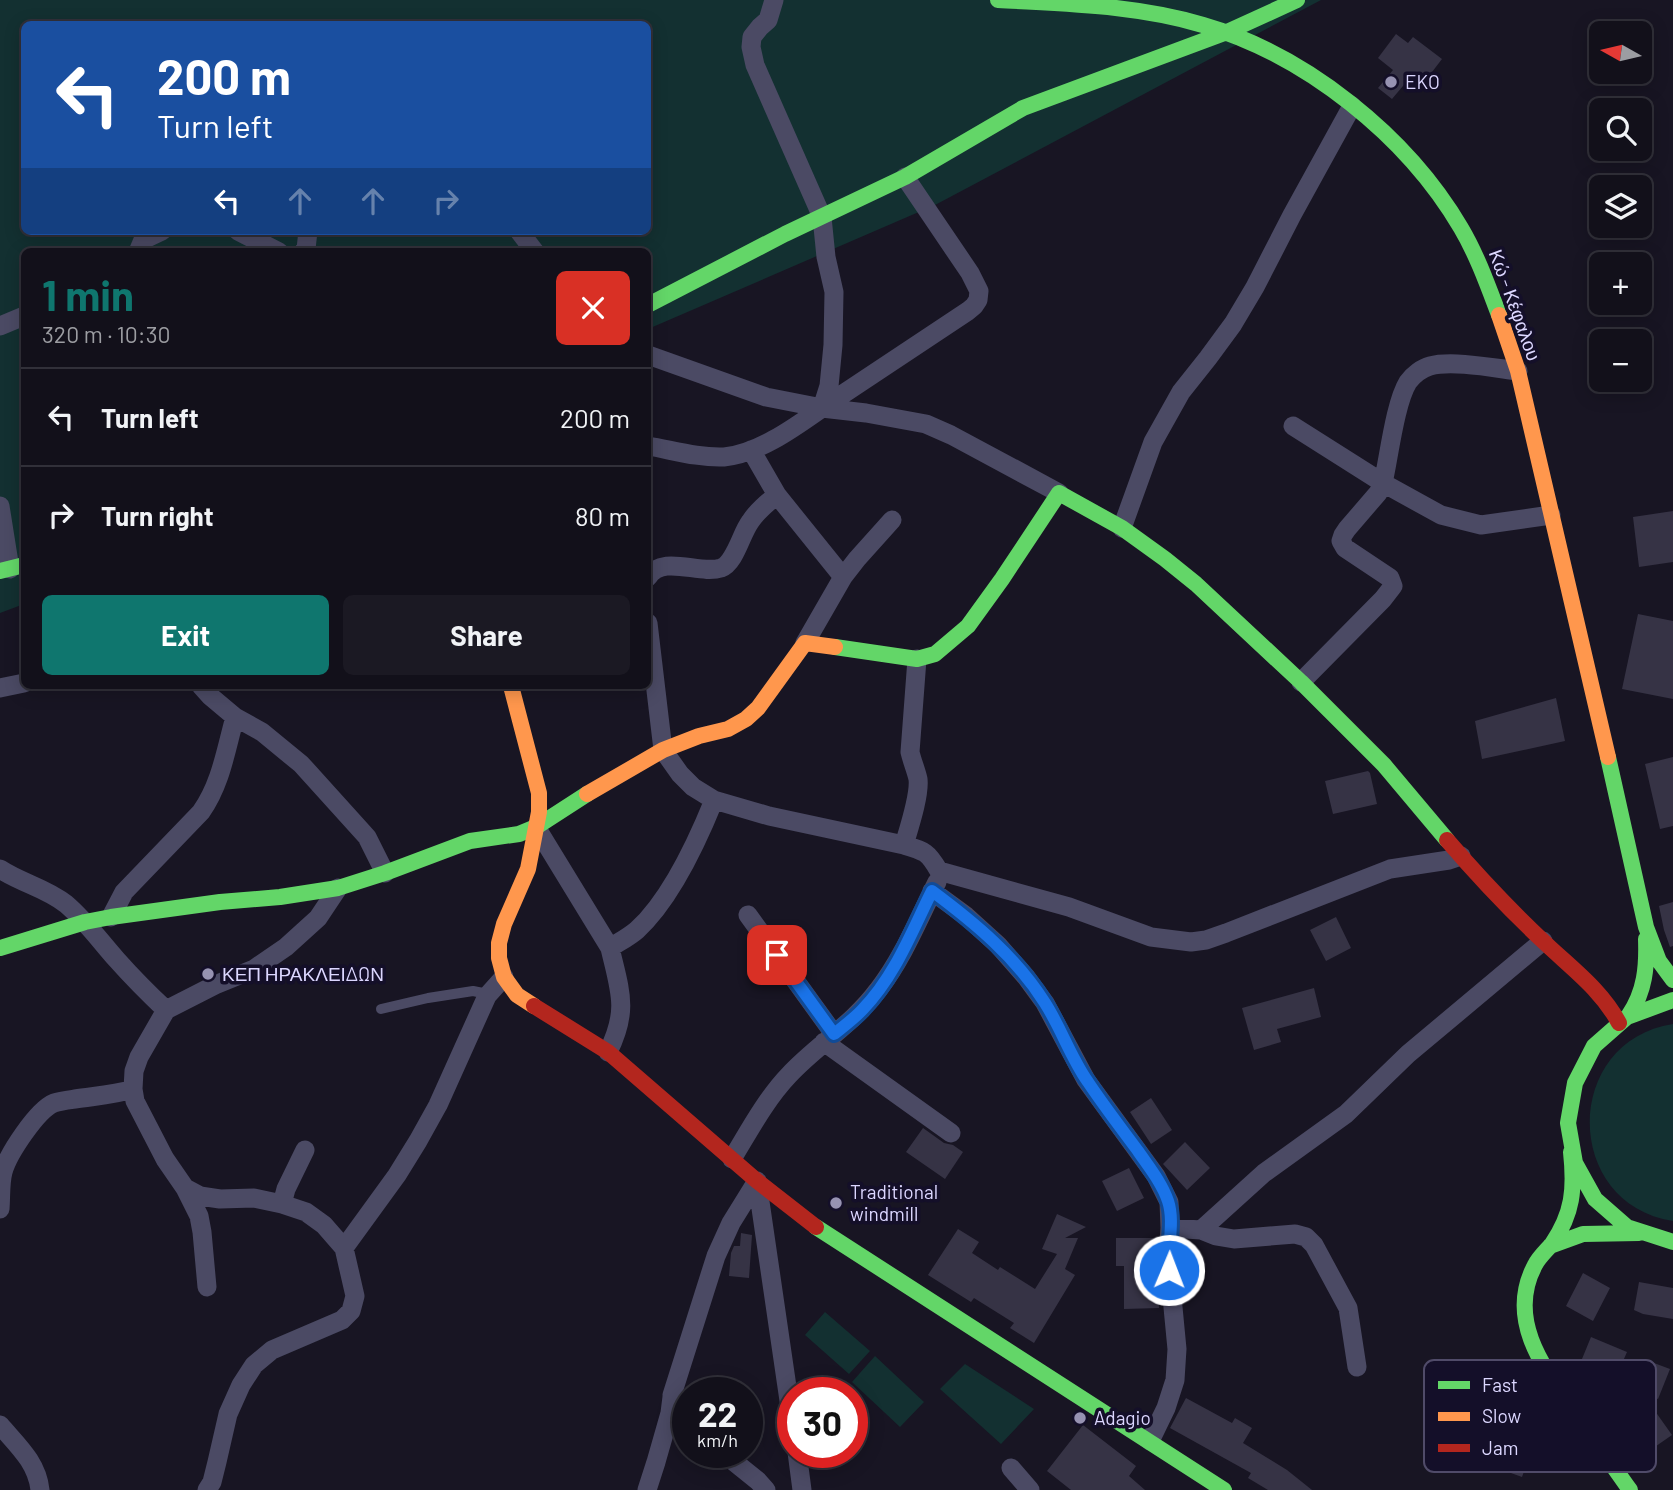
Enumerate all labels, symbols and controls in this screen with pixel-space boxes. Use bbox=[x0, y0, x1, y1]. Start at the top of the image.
north arrow bbox=[1589, 21, 1652, 84]
map controls bbox=[1589, 21, 1652, 392]
text: 200 m bbox=[157, 46, 291, 105]
icon: left bbox=[42, 49, 133, 140]
place label: EKO bbox=[1405, 70, 1440, 93]
marker: EKO bbox=[1383, 74, 1399, 90]
button: search bbox=[1589, 98, 1652, 161]
text: Turn left bbox=[157, 106, 274, 144]
button: layers bbox=[1589, 175, 1652, 238]
icon: left bbox=[208, 182, 246, 220]
icon: ahead bbox=[281, 182, 319, 220]
icon: ahead bbox=[354, 182, 392, 220]
icon: right bbox=[427, 182, 465, 220]
street label: Κώ - Κέφαλου bbox=[1485, 246, 1546, 364]
button: + bbox=[1589, 252, 1652, 315]
text: 1 min bbox=[42, 269, 134, 319]
button: close bbox=[556, 271, 630, 345]
text: 320 m · 10:30 bbox=[42, 320, 171, 348]
button: − bbox=[1589, 329, 1652, 392]
icon: left bbox=[42, 398, 80, 436]
text: Turn left bbox=[101, 402, 199, 433]
text: 200 m bbox=[560, 402, 630, 433]
icon: right bbox=[42, 496, 80, 534]
text: Turn right bbox=[101, 500, 214, 531]
text: 80 m bbox=[575, 500, 630, 531]
button: Exit bbox=[42, 595, 329, 675]
button: Share bbox=[343, 595, 630, 675]
pin bbox=[747, 925, 807, 985]
icon: arrive bbox=[758, 936, 796, 974]
place label: ΚΕΠ ΗΡΑΚΛΕΙΔΩΝ bbox=[222, 962, 384, 985]
marker: ΚΕΠ ΗΡΑΚΛΕΙΔΩΝ bbox=[200, 966, 216, 982]
place label: Traditional windmill bbox=[850, 1180, 938, 1225]
marker: Traditional windmill bbox=[828, 1195, 844, 1211]
position arrow bbox=[1132, 1233, 1206, 1307]
legend bbox=[1424, 1360, 1656, 1472]
text: Fast bbox=[1482, 1373, 1518, 1396]
speed limit sign: 30 bbox=[777, 1377, 868, 1468]
text: 22 bbox=[698, 1392, 737, 1434]
text: Slow bbox=[1482, 1404, 1521, 1427]
place label: Adagio bbox=[1094, 1406, 1151, 1429]
marker: Adagio bbox=[1072, 1410, 1088, 1426]
text: km/h bbox=[697, 1429, 738, 1451]
text: Jam bbox=[1482, 1436, 1518, 1459]

